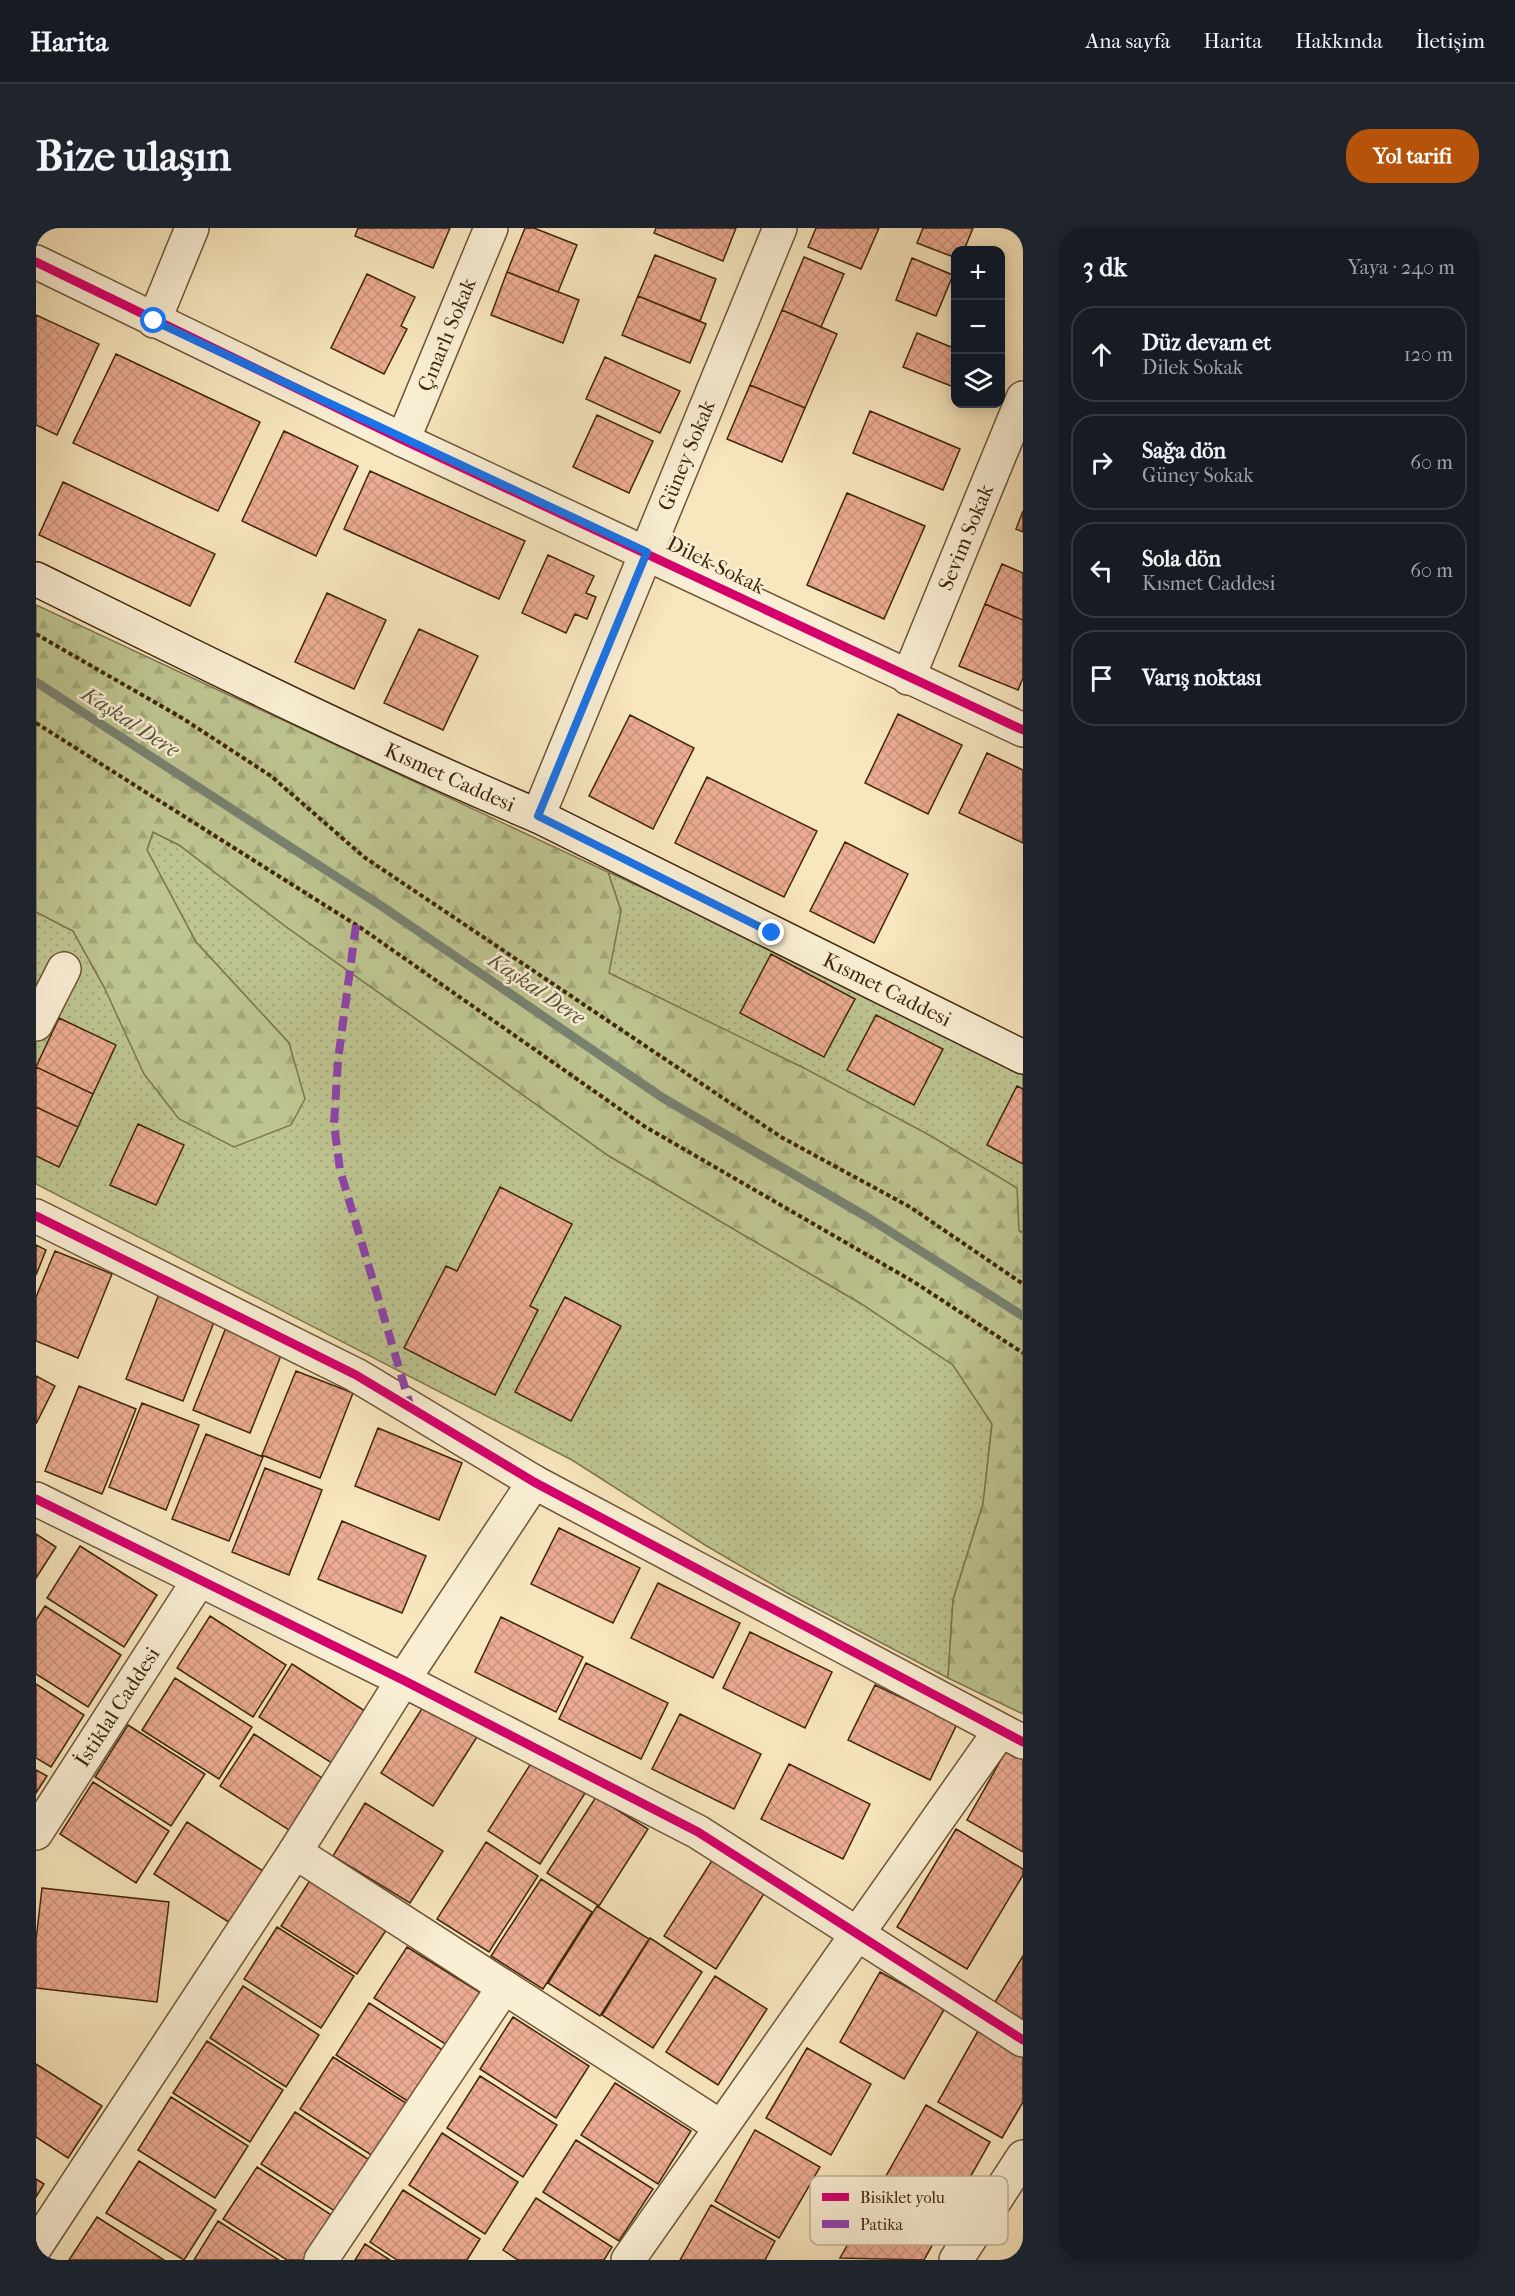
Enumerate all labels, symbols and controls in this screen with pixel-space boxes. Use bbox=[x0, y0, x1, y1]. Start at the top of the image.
text: Harita bbox=[30, 25, 108, 58]
text: Ana sayfa bbox=[1086, 29, 1171, 53]
text: Harita bbox=[1204, 29, 1262, 53]
text: Hakkında bbox=[1295, 29, 1383, 53]
text: İletişim bbox=[1416, 29, 1485, 53]
button: Yol tarifi bbox=[1346, 129, 1479, 183]
text: Bize ulaşın bbox=[36, 132, 231, 181]
map controls bbox=[951, 246, 1005, 408]
button: + bbox=[951, 246, 1005, 300]
text: 3 dk bbox=[1083, 252, 1127, 283]
text: Yaya · 240 m bbox=[1348, 256, 1455, 279]
street label: Çınarlı Sokak bbox=[413, 274, 481, 395]
button: − bbox=[951, 300, 1005, 354]
route start bbox=[140, 307, 166, 333]
text: Düz devam et bbox=[1142, 330, 1271, 356]
icon: ahead bbox=[1085, 338, 1118, 371]
text: 120 m bbox=[1404, 343, 1453, 366]
button: layers bbox=[951, 354, 1005, 408]
text: Dilek Sokak bbox=[1142, 356, 1243, 379]
street label: Güney Sokak bbox=[653, 396, 720, 514]
text: Sağa dön bbox=[1142, 438, 1226, 464]
icon: right bbox=[1085, 446, 1118, 479]
text: 60 m bbox=[1410, 451, 1453, 474]
text: Güney Sokak bbox=[1142, 464, 1254, 487]
street label: Sevim Sokak bbox=[933, 481, 998, 594]
street label: Dilek Sokak bbox=[663, 531, 769, 599]
text: Sola dön bbox=[1142, 546, 1221, 572]
icon: left bbox=[1085, 554, 1118, 587]
text: 60 m bbox=[1410, 559, 1453, 582]
text: Kısmet Caddesi bbox=[1142, 572, 1275, 595]
icon: arrive bbox=[1085, 662, 1118, 695]
text: Varış noktası bbox=[1142, 665, 1261, 691]
water label: Kaşkal Dere bbox=[75, 680, 185, 764]
street label: Kısmet Caddesi bbox=[381, 738, 519, 817]
route end bbox=[758, 919, 784, 945]
water label: Kaşkal Dere bbox=[481, 946, 591, 1031]
street label: Kısmet Caddesi bbox=[819, 948, 955, 1031]
street label: İstiklal Caddesi bbox=[70, 1643, 165, 1771]
legend bbox=[810, 2176, 1008, 2245]
text: Bisiklet yolu bbox=[860, 2188, 945, 2207]
text: Patika bbox=[860, 2215, 904, 2234]

